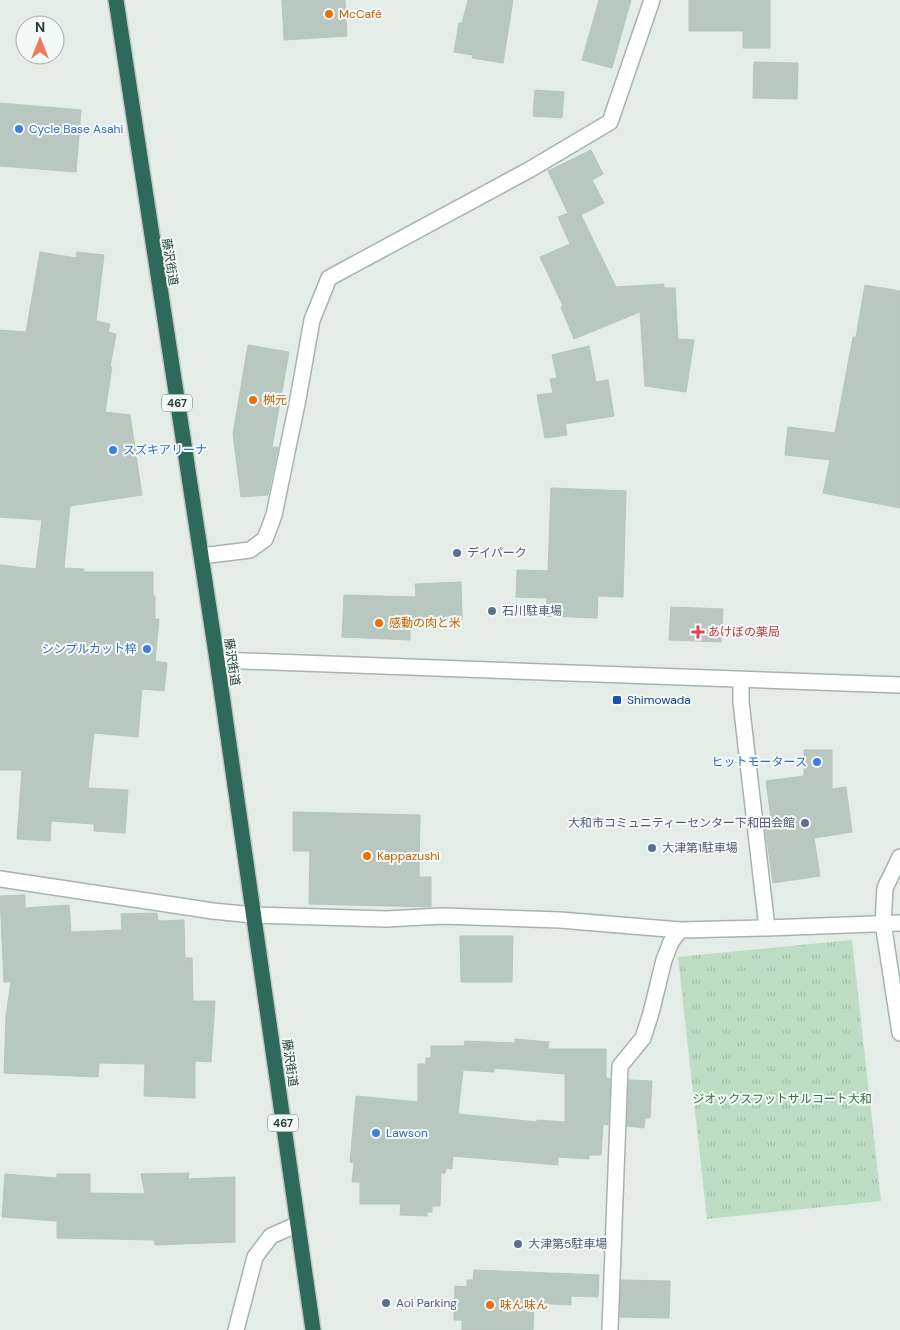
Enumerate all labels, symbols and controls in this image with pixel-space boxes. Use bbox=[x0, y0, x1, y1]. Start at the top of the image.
place label: McCafé bbox=[339, 6, 382, 22]
marker: McCafé bbox=[323, 8, 335, 20]
north arrow bbox=[15, 15, 65, 65]
text: N bbox=[35, 18, 45, 36]
place label: Cycle Base Asahi bbox=[29, 121, 123, 137]
marker: Cycle Base Asahi bbox=[13, 123, 25, 135]
street label: 藤沢街道 bbox=[158, 237, 182, 287]
place label: 桝元 bbox=[263, 392, 287, 408]
road number: 467 bbox=[162, 394, 192, 412]
marker: 桝元 bbox=[247, 394, 259, 406]
place label: スズキアリーナ bbox=[123, 442, 207, 458]
marker: スズキアリーナ bbox=[107, 444, 119, 456]
place label: デイパーク bbox=[467, 545, 527, 561]
marker: デイパーク bbox=[451, 547, 463, 559]
place label: 石川駐車場 bbox=[502, 603, 562, 619]
marker: 石川駐車場 bbox=[486, 605, 498, 617]
place label: 感動の肉と米 bbox=[389, 615, 461, 631]
marker: 感動の肉と米 bbox=[373, 617, 385, 629]
place label: あけぼの薬局 bbox=[708, 624, 780, 640]
marker: あけぼの薬局 bbox=[692, 626, 704, 638]
street label: 藤沢街道 bbox=[221, 637, 243, 687]
place label: シンプルカット梓 bbox=[42, 641, 137, 657]
marker: シンプルカット梓 bbox=[141, 643, 153, 655]
place label: Shimowada bbox=[627, 692, 691, 708]
marker: Shimowada bbox=[611, 694, 623, 706]
place label: ヒットモータース bbox=[712, 754, 807, 770]
marker: ヒットモータース bbox=[811, 756, 823, 768]
place label: 大和市コミュニティーセンター下和田会館 bbox=[568, 815, 795, 831]
marker: 大和市コミュニティーセンター下和田会館 bbox=[799, 817, 811, 829]
place label: 大津第1駐車場 bbox=[662, 840, 738, 856]
marker: 大津第1駐車場 bbox=[646, 842, 658, 854]
place label: Kappazushi bbox=[377, 848, 440, 864]
marker: Kappazushi bbox=[361, 850, 373, 862]
street label: 藤沢街道 bbox=[279, 1038, 301, 1088]
park label: ジオックスフットサルコート大和 bbox=[692, 1091, 872, 1107]
road number: 467 bbox=[268, 1114, 298, 1132]
place label: Lawson bbox=[386, 1125, 428, 1141]
marker: Lawson bbox=[370, 1127, 382, 1139]
place label: 大津第5駐車場 bbox=[528, 1236, 607, 1252]
marker: 大津第5駐車場 bbox=[512, 1238, 524, 1250]
place label: Aoi Parking bbox=[396, 1295, 457, 1311]
marker: Aoi Parking bbox=[380, 1297, 392, 1309]
place label: 味ん味ん bbox=[500, 1297, 548, 1313]
marker: 味ん味ん bbox=[484, 1299, 496, 1311]

